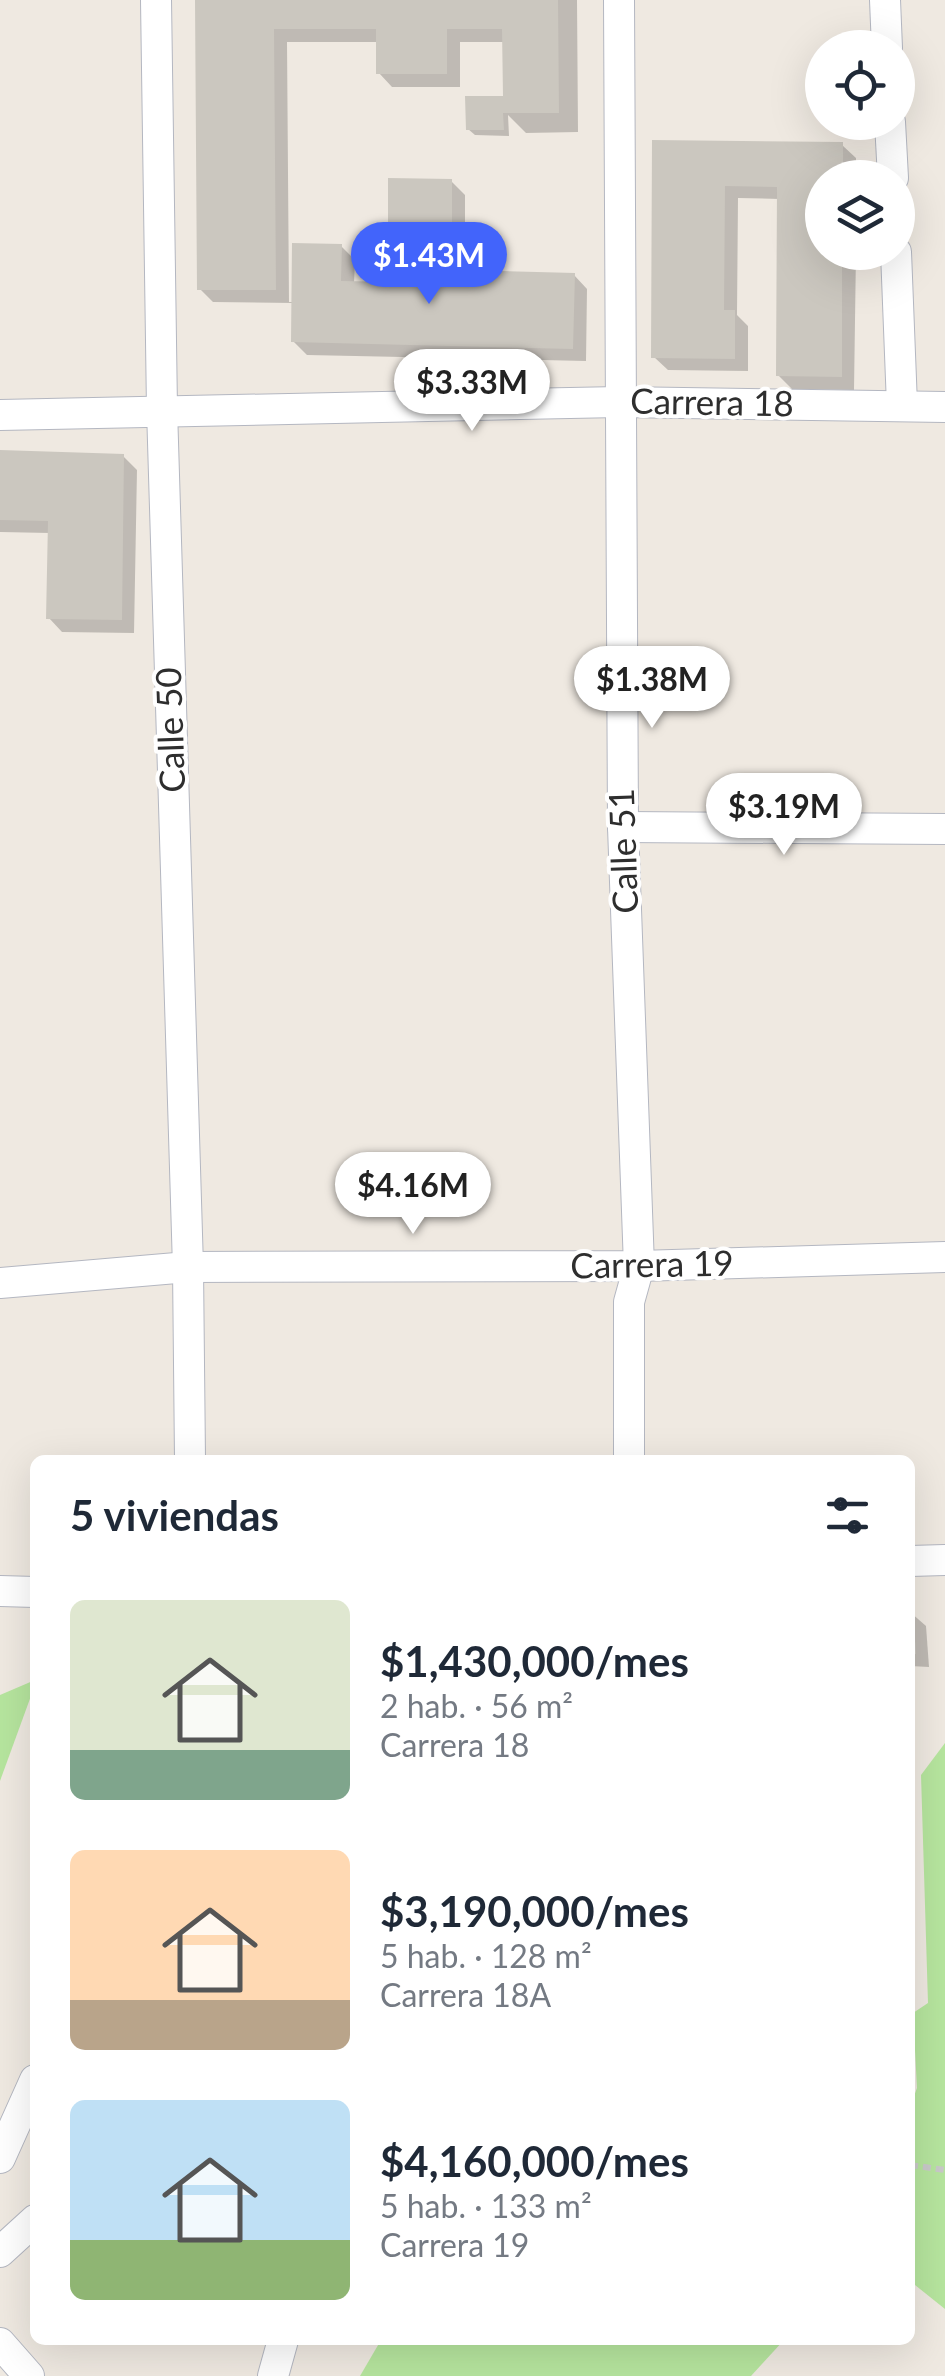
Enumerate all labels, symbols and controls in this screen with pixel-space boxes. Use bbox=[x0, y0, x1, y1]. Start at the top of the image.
map controls bbox=[805, 30, 915, 270]
button: locate bbox=[805, 30, 915, 140]
button: layers bbox=[805, 160, 915, 270]
pin: $1.43M bbox=[348, 222, 510, 307]
text: $1.43M bbox=[373, 235, 485, 274]
pin: $3.33M bbox=[391, 349, 553, 434]
text: $3.33M bbox=[416, 362, 528, 401]
street label: Carrera 18 bbox=[630, 379, 794, 423]
pin: $1.38M bbox=[571, 646, 733, 731]
text: $1.38M bbox=[596, 659, 708, 698]
street label: Calle 50 bbox=[146, 667, 192, 793]
pin: $3.19M bbox=[703, 773, 865, 858]
text: $3.19M bbox=[728, 786, 840, 825]
street label: Calle 51 bbox=[599, 788, 645, 914]
pin: $4.16M bbox=[332, 1152, 494, 1237]
text: $4.16M bbox=[357, 1165, 469, 1204]
street label: Carrera 19 bbox=[570, 1241, 734, 1285]
icon: filters bbox=[820, 1488, 875, 1543]
text: 5 viviendas bbox=[70, 1490, 279, 1540]
text: $1,430,000/mes bbox=[380, 1636, 689, 1686]
icon: home bbox=[150, 1640, 270, 1760]
text: 2 hab. · 56 m² bbox=[380, 1686, 573, 1725]
text: Carrera 18 bbox=[380, 1725, 529, 1764]
text: $3,190,000/mes bbox=[380, 1886, 689, 1936]
icon: home bbox=[150, 1890, 270, 2010]
text: 5 hab. · 128 m² bbox=[380, 1936, 592, 1975]
text: Carrera 18A bbox=[380, 1975, 551, 2014]
text: $4,160,000/mes bbox=[380, 2136, 689, 2186]
icon: home bbox=[150, 2140, 270, 2260]
text: 5 hab. · 133 m² bbox=[380, 2186, 592, 2225]
text: Carrera 19 bbox=[380, 2225, 529, 2264]

